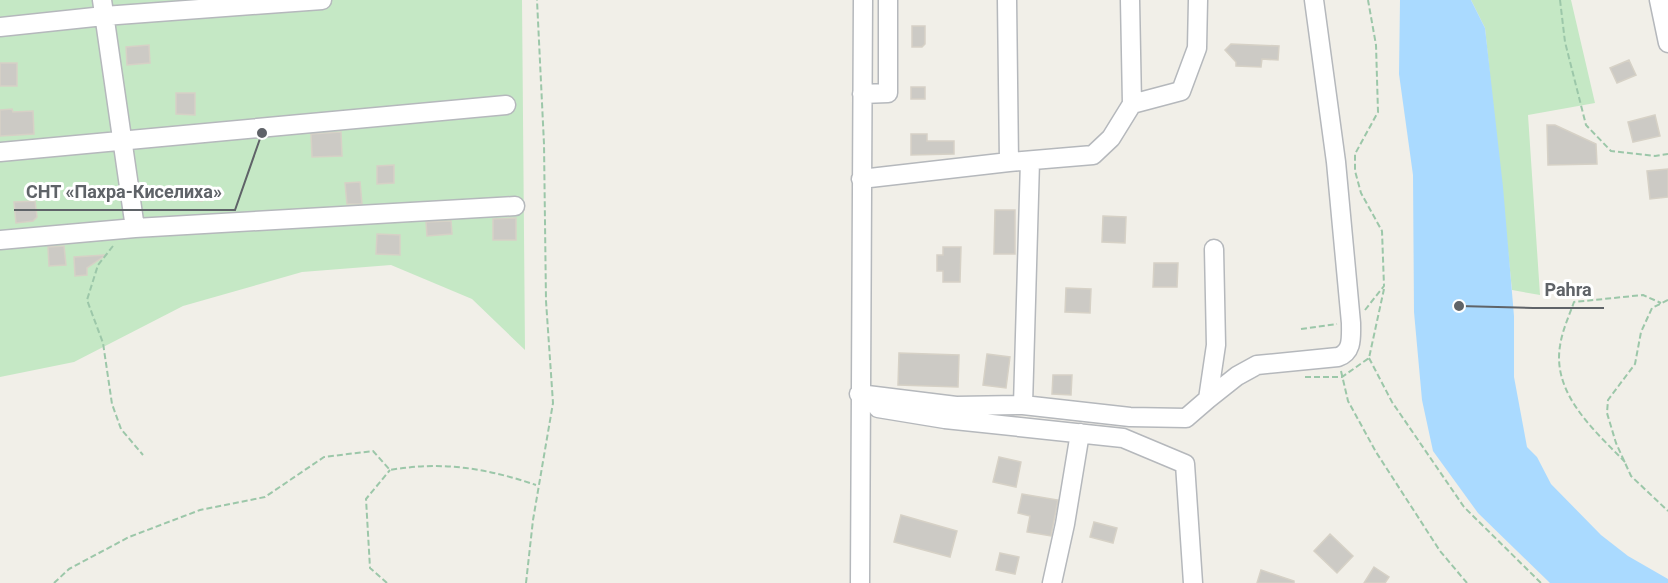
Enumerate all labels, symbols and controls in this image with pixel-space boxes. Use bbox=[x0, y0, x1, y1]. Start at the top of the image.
callout: СНТ «Пахра-Киселиха» bbox=[14, 174, 235, 210]
text: СНТ «Пахра-Киселиха» bbox=[26, 181, 222, 202]
callout: Pahra bbox=[1533, 272, 1604, 308]
text: Pahra bbox=[1544, 279, 1592, 300]

